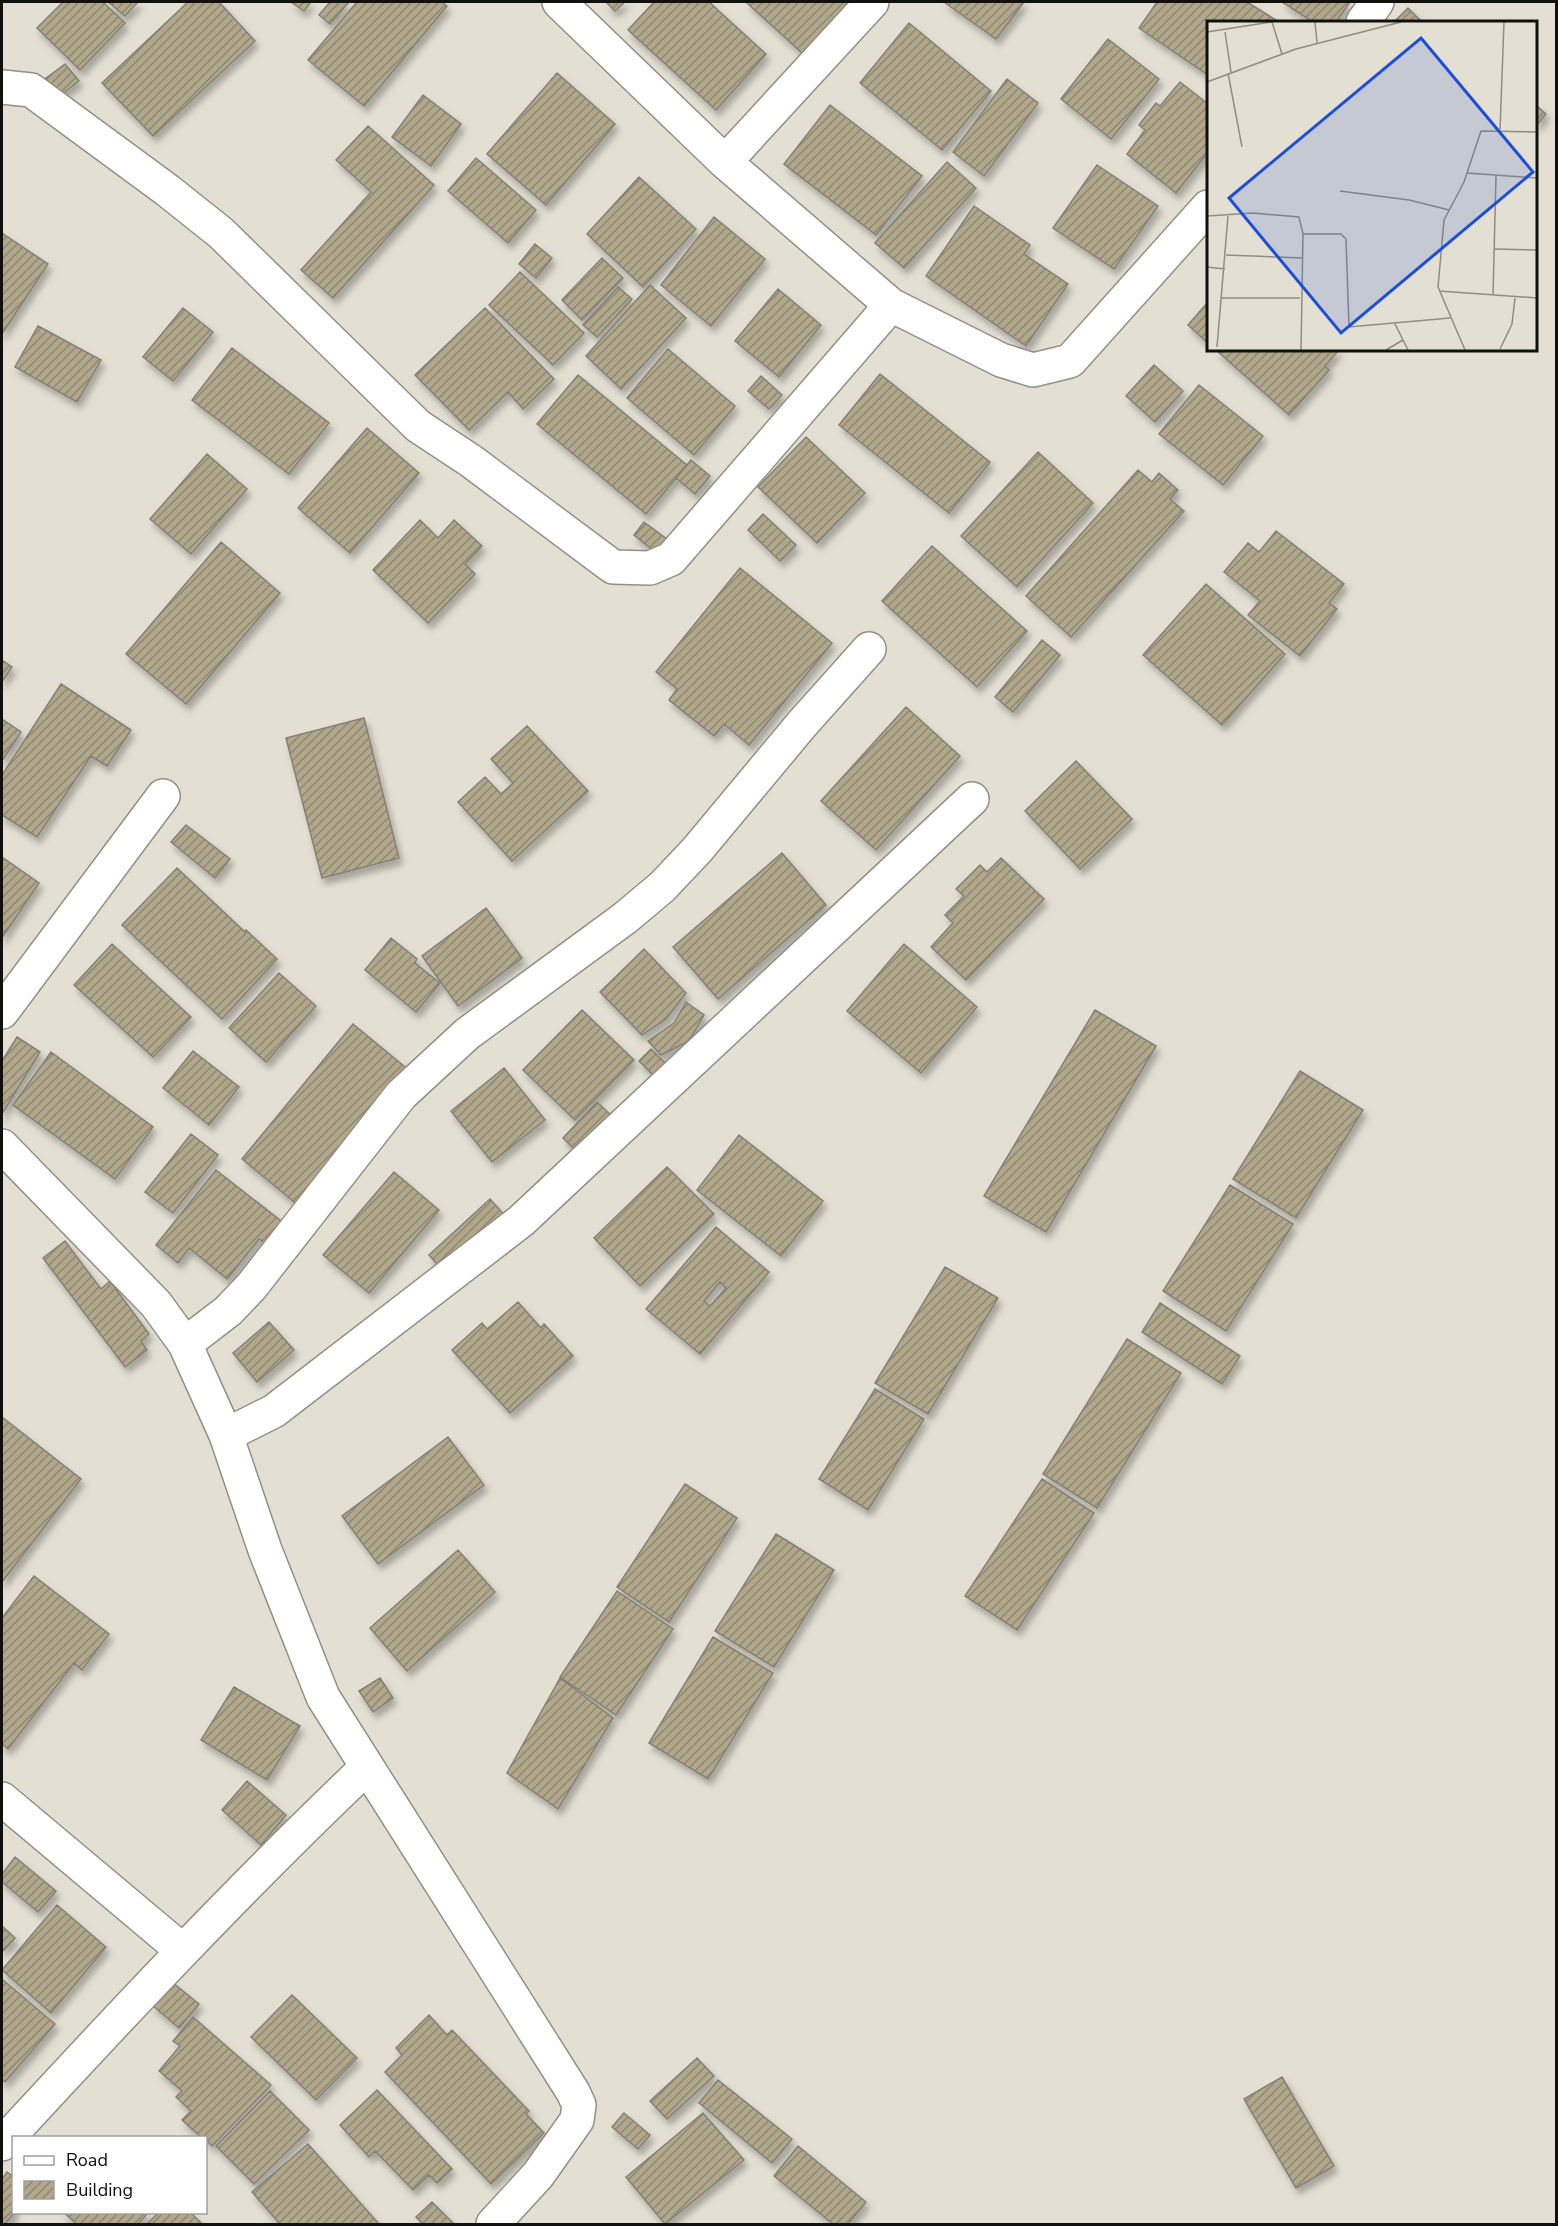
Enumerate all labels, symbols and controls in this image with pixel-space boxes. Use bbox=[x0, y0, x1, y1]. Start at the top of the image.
inset map bbox=[1207, 21, 1537, 351]
legend bbox=[12, 2136, 207, 2214]
text: Road bbox=[66, 2148, 108, 2172]
text: Building bbox=[66, 2178, 133, 2202]

